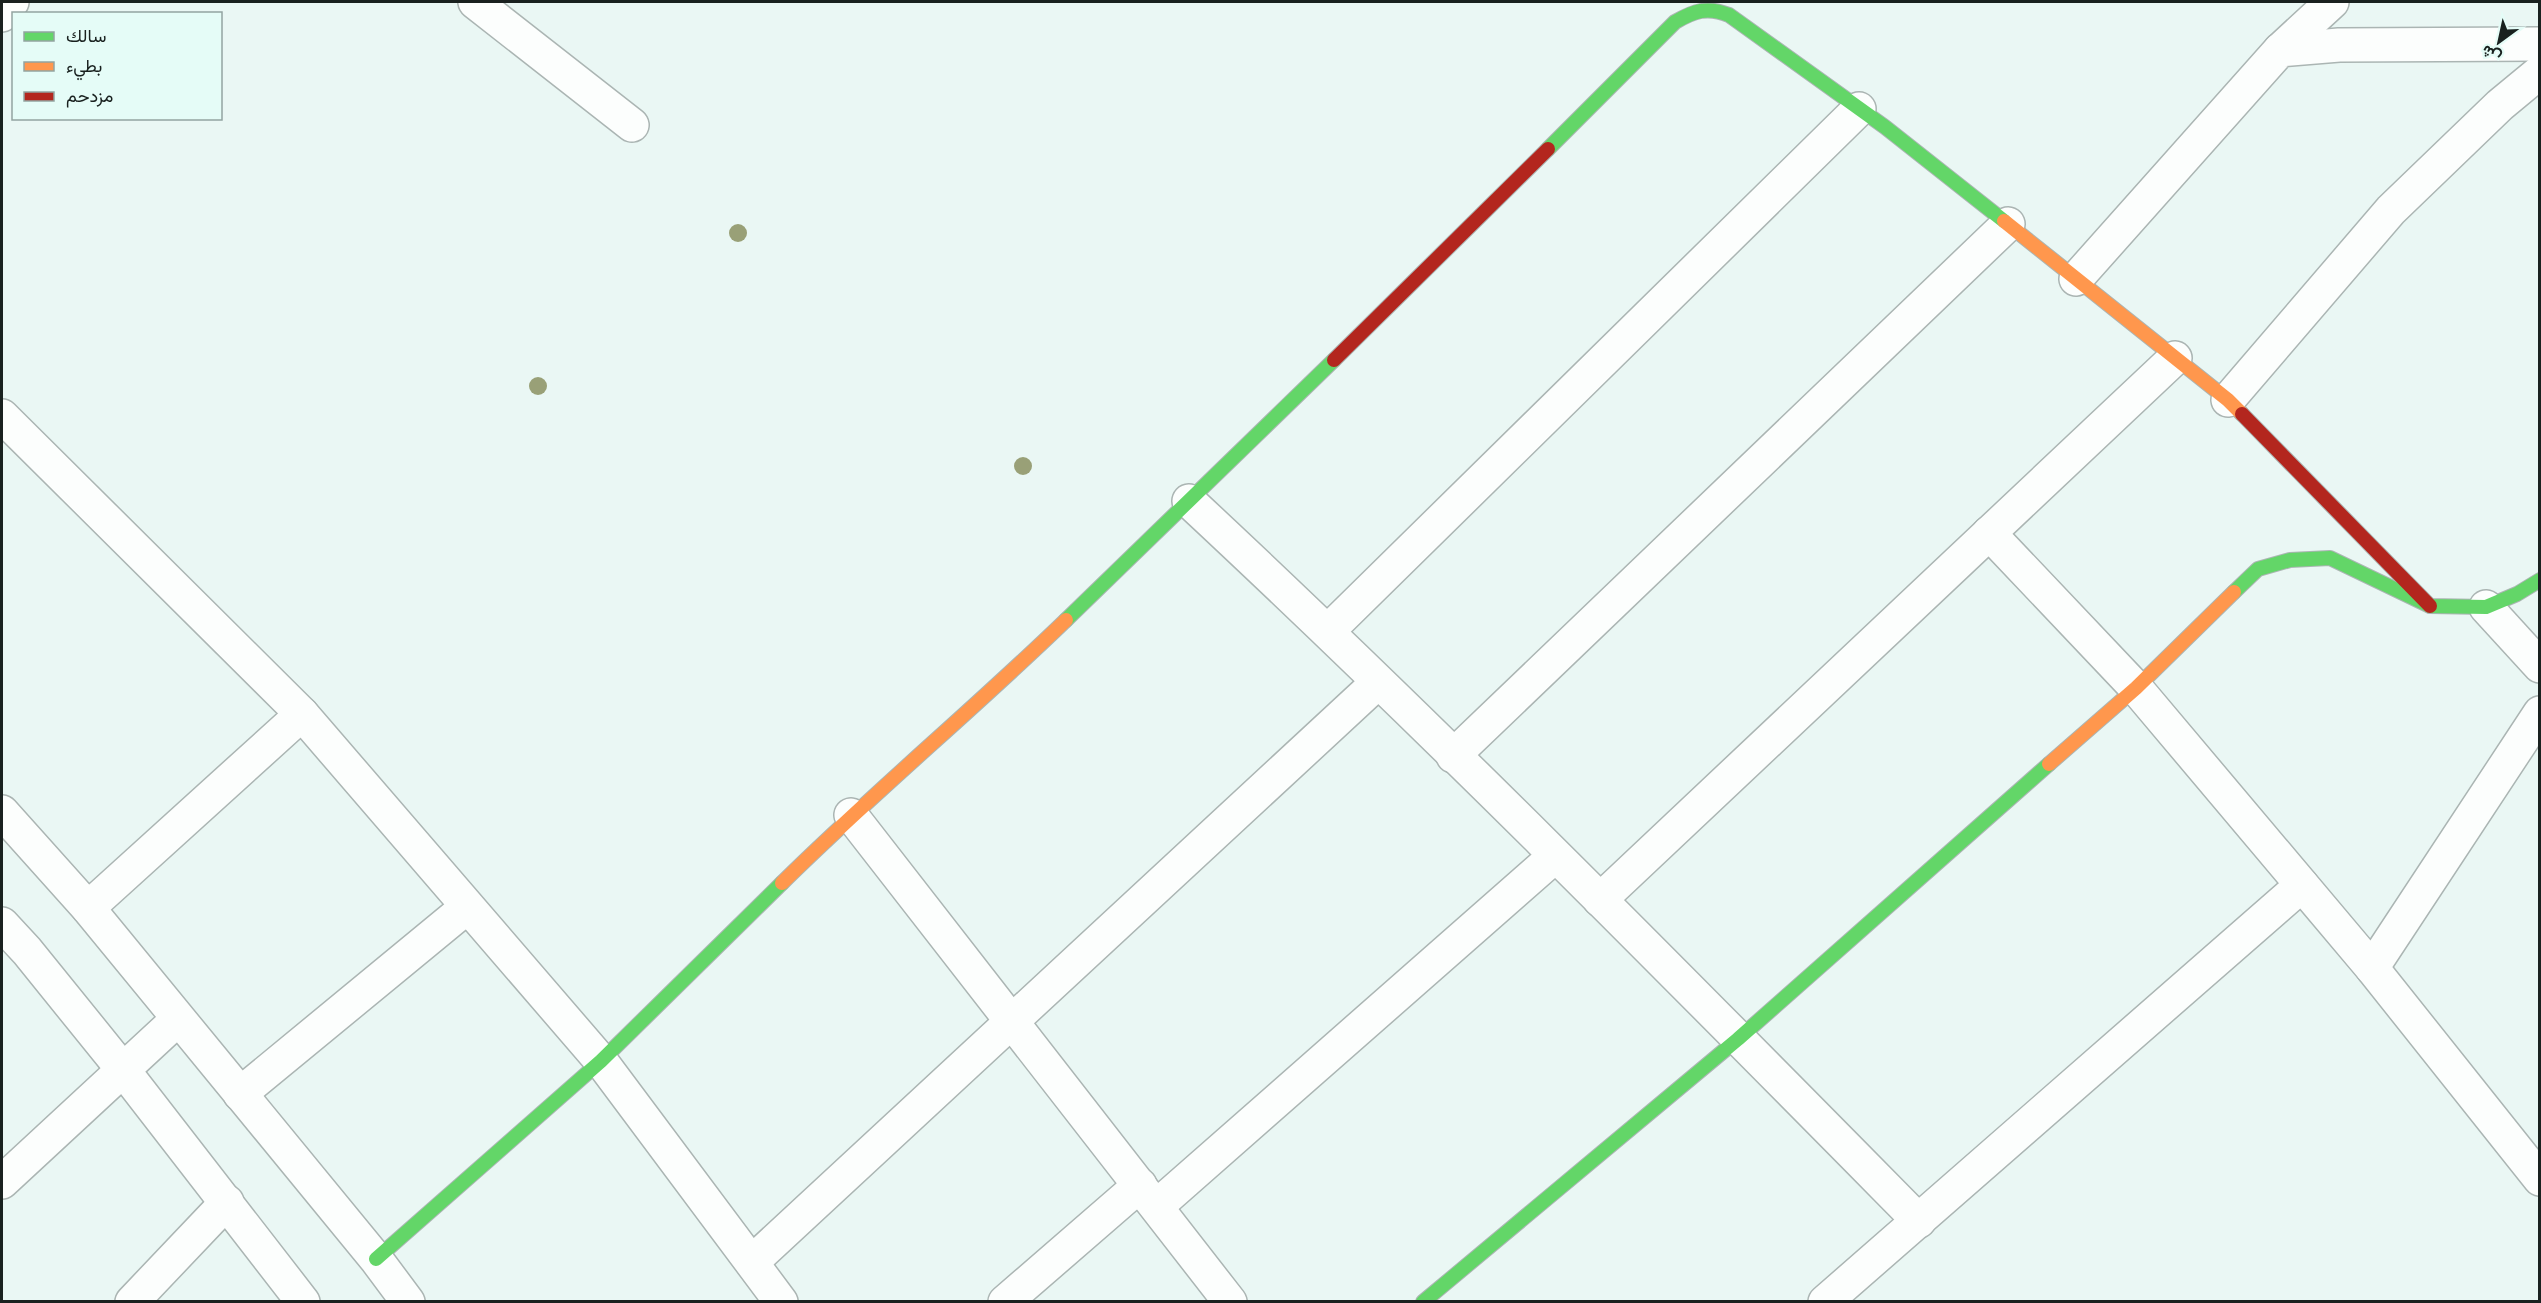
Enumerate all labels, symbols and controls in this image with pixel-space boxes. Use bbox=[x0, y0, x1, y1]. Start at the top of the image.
legend bbox=[12, 12, 222, 120]
north arrow bbox=[2469, 12, 2529, 72]
text: سالك bbox=[66, 26, 106, 46]
text: ش bbox=[2478, 41, 2504, 67]
text: بطيء bbox=[66, 56, 102, 81]
text: مزدحم bbox=[66, 86, 113, 108]

